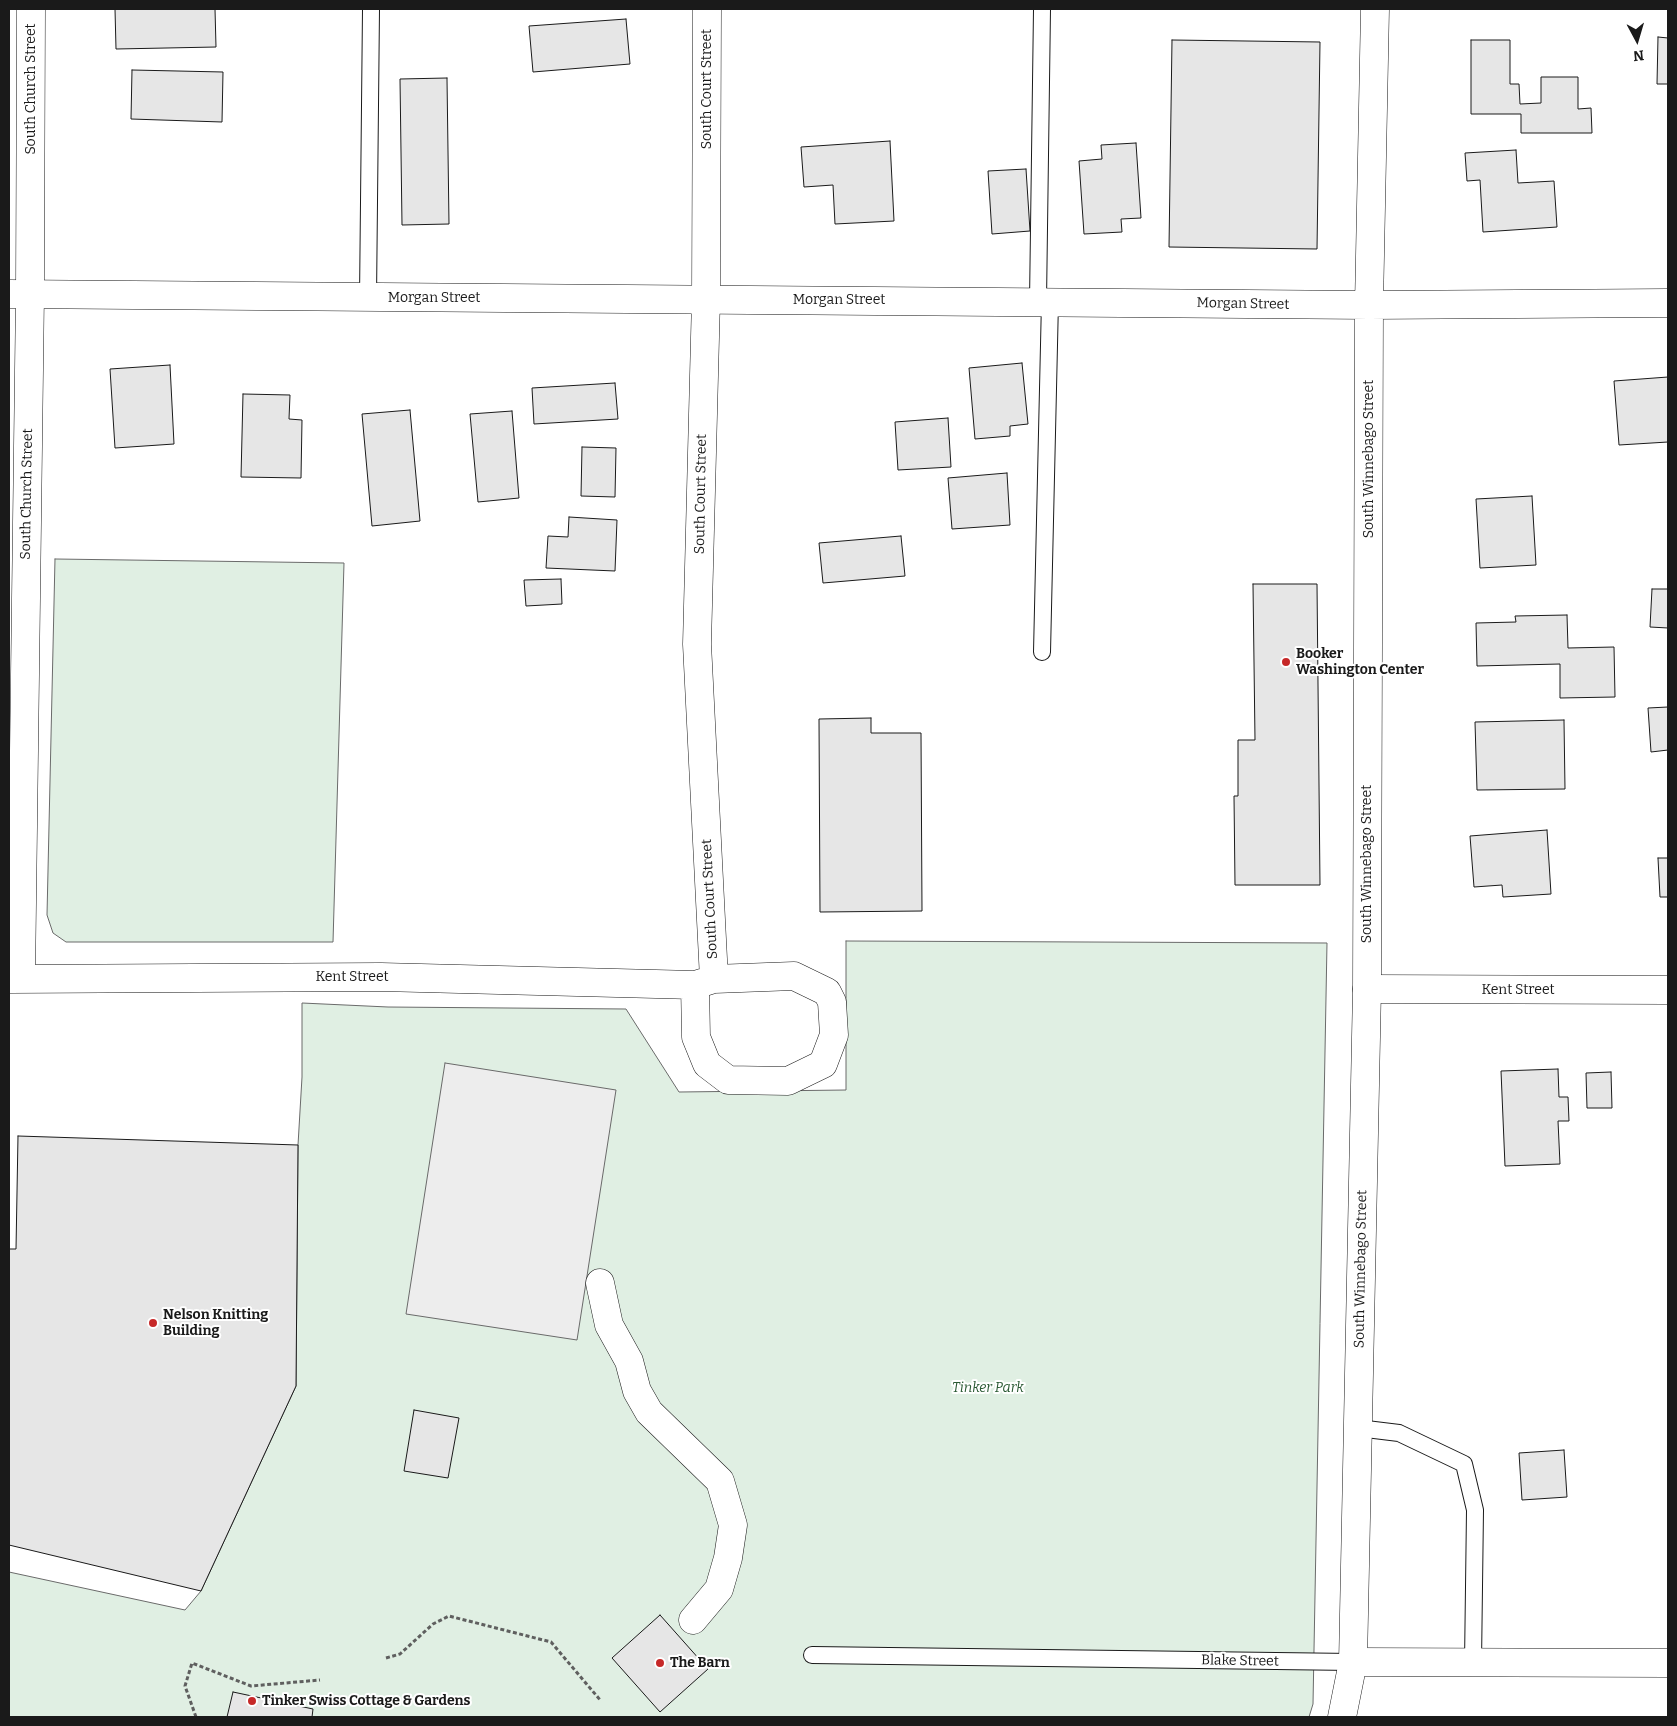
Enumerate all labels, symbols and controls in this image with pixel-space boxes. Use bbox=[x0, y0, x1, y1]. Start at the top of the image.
north arrow bbox=[1612, 15, 1662, 65]
street label: South Church Street bbox=[23, 23, 39, 155]
street label: South Court Street bbox=[699, 29, 715, 149]
text: N bbox=[1632, 46, 1645, 64]
street label: Morgan Street bbox=[388, 290, 480, 306]
street label: Morgan Street bbox=[793, 292, 885, 308]
street label: Morgan Street bbox=[1197, 295, 1289, 313]
street label: South Winnebago Street bbox=[1361, 380, 1377, 538]
street label: South Church Street bbox=[17, 428, 37, 560]
street label: South Court Street bbox=[692, 434, 710, 554]
place label: Booker Washington Center bbox=[1296, 646, 1424, 679]
marker: Booker Washington Center bbox=[1280, 656, 1292, 668]
street label: South Winnebago Street bbox=[1359, 785, 1375, 943]
street label: South Court Street bbox=[698, 838, 722, 960]
street label: Kent Street bbox=[315, 969, 389, 985]
street label: Kent Street bbox=[1481, 982, 1555, 998]
street label: South Winnebago Street bbox=[1351, 1190, 1371, 1348]
place label: Nelson Knitting Building bbox=[163, 1307, 268, 1340]
marker: Nelson Knitting Building bbox=[147, 1317, 159, 1329]
park label: Tinker Park bbox=[952, 1380, 1024, 1396]
street label: Blake Street bbox=[1201, 1652, 1279, 1670]
place label: The Barn bbox=[670, 1655, 730, 1671]
marker: The Barn bbox=[654, 1657, 666, 1669]
place label: Tinker Swiss Cottage & Gardens bbox=[262, 1693, 471, 1709]
marker: Tinker Swiss Cottage & Gardens bbox=[246, 1695, 258, 1707]

